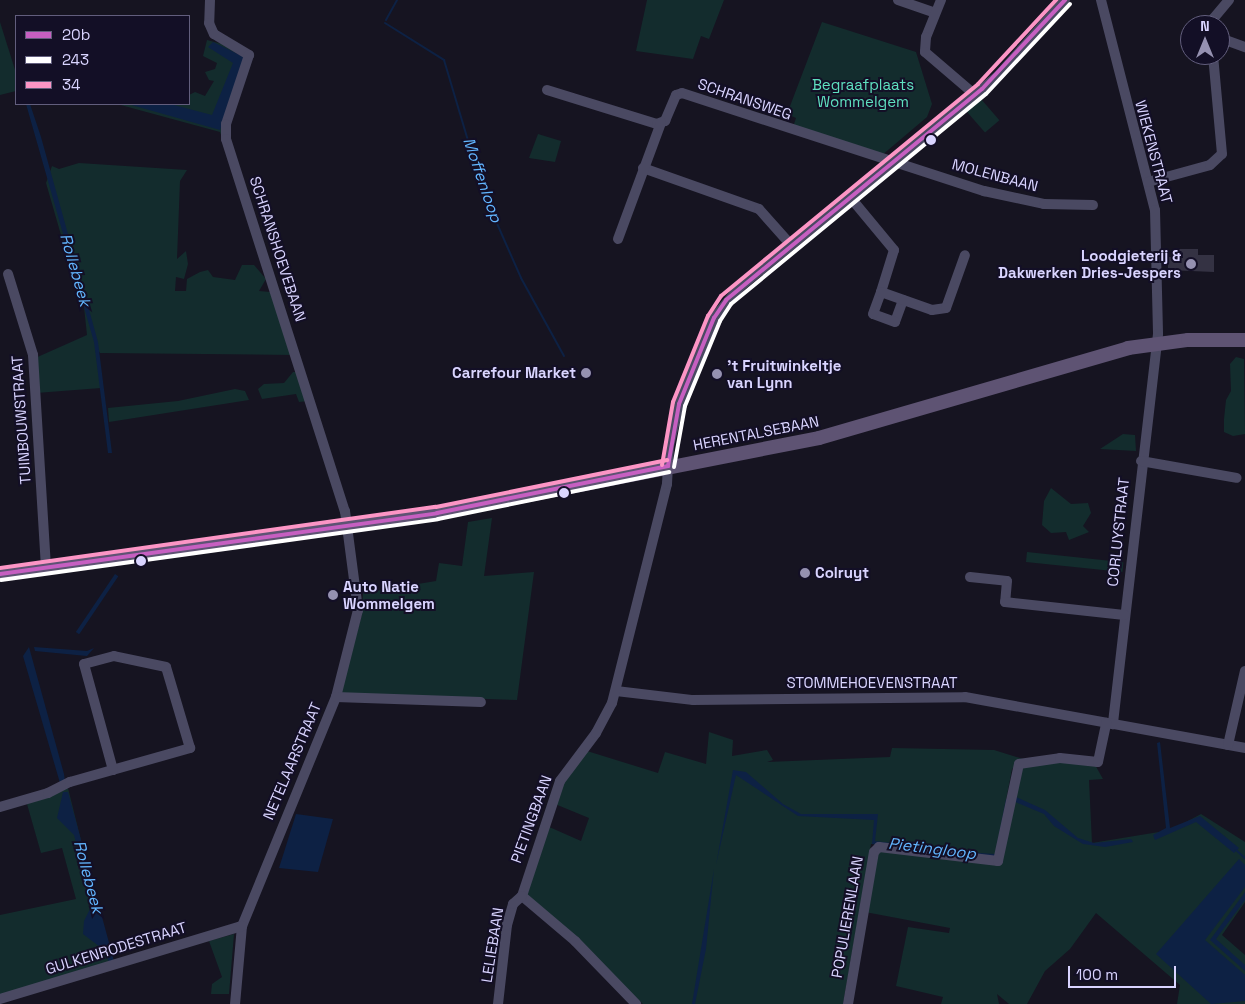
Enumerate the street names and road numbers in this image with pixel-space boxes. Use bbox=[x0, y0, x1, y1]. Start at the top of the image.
street label: SCHRANSWEG bbox=[696, 75, 794, 123]
street label: WIEKENSTRAAT bbox=[1132, 98, 1176, 206]
street label: MOLENBAAN bbox=[950, 155, 1040, 195]
street label: SCHRANSHOEVEBAAN bbox=[246, 174, 310, 324]
street label: TUINBOUWSTRAAT bbox=[8, 355, 34, 485]
street label: HERENTALSEBAAN bbox=[692, 412, 820, 454]
street label: CORLUYSTRAAT bbox=[1103, 477, 1133, 587]
street label: STOMMEHOEVENSTRAAT bbox=[786, 674, 958, 692]
street label: NETELAARSTRAAT bbox=[259, 700, 325, 822]
street label: PIETINGBAAN bbox=[507, 773, 555, 865]
street label: POPULIERENLAAN bbox=[827, 855, 867, 979]
street label: LELIEBAAN bbox=[477, 906, 507, 984]
street label: GULKENRODESTRAAT bbox=[43, 918, 189, 978]

